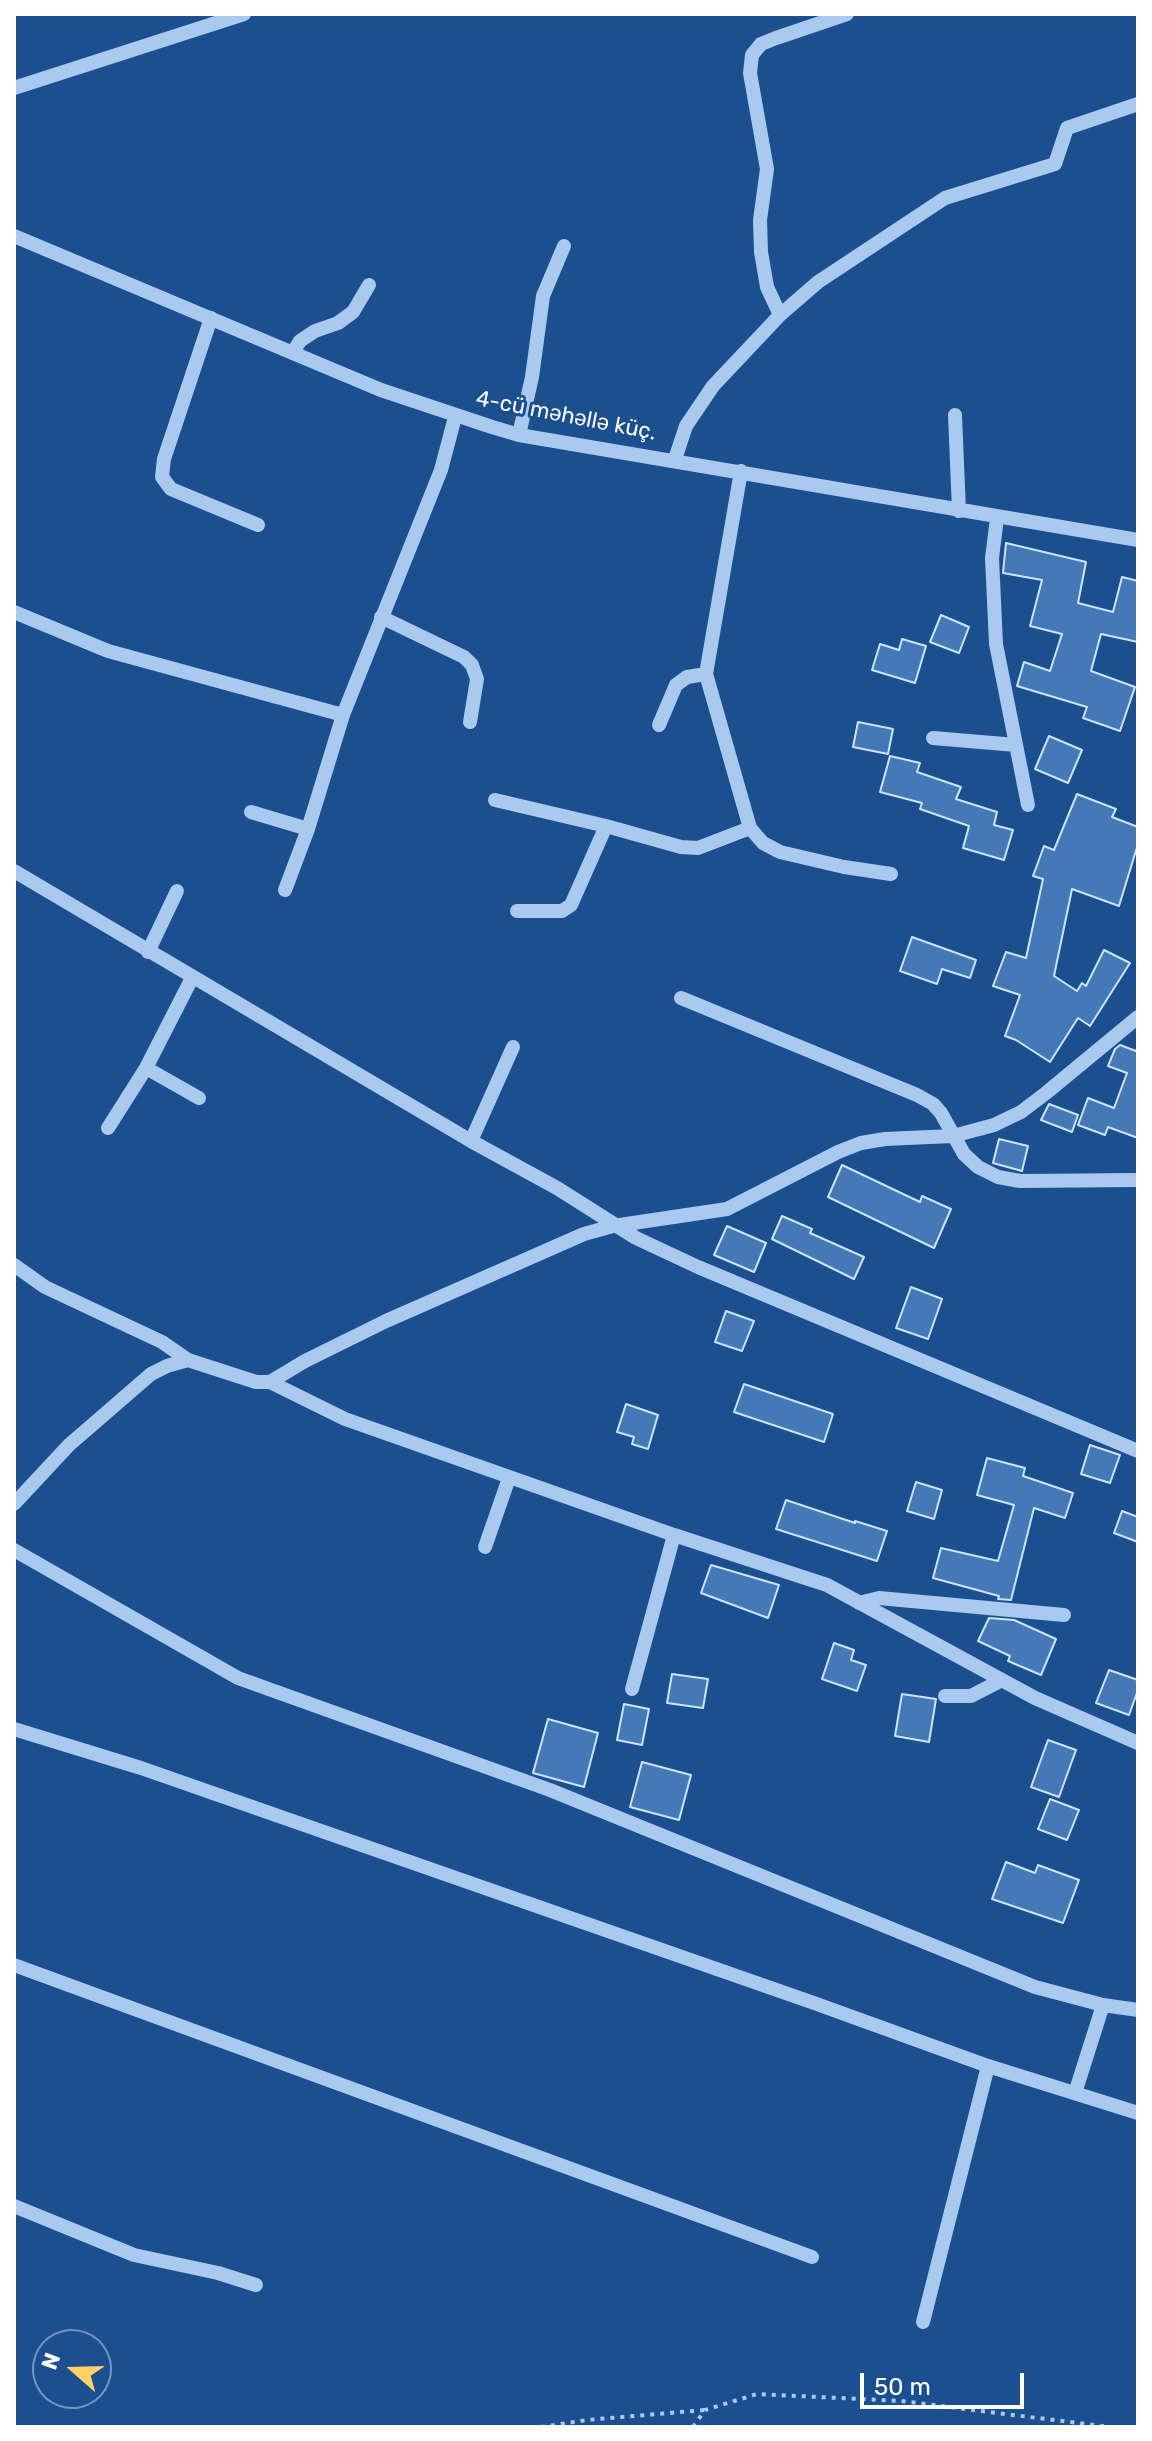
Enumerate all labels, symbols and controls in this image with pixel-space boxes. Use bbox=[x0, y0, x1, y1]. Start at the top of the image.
street label: 4-cü məhəllə küç. bbox=[474, 386, 658, 446]
north arrow bbox=[32, 2329, 112, 2409]
text: N bbox=[35, 2349, 66, 2373]
scale bar bbox=[864, 2357, 1028, 2407]
text: 50 m bbox=[874, 2373, 931, 2401]

